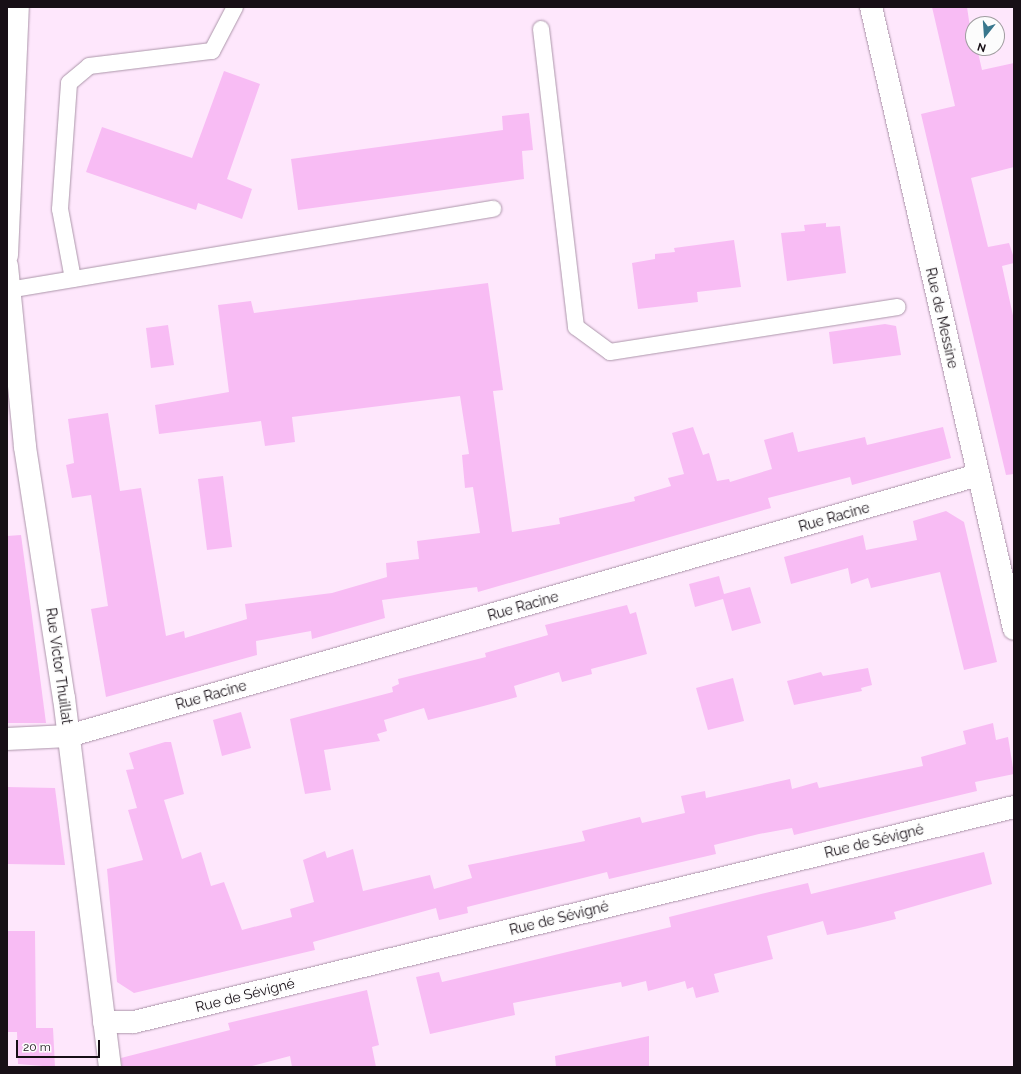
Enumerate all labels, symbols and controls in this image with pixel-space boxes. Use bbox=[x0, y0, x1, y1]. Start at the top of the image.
north arrow bbox=[965, 16, 1005, 56]
text: N bbox=[976, 40, 988, 54]
street label: Rue de Messine bbox=[922, 266, 962, 370]
street label: Rue Racine bbox=[797, 499, 871, 535]
street label: Rue Racine bbox=[486, 588, 560, 624]
street label: Rue Victor Thuillat bbox=[42, 606, 76, 726]
street label: Rue Racine bbox=[174, 677, 248, 713]
street label: Rue de Sévigné bbox=[823, 821, 925, 861]
street label: Rue de Sévigné bbox=[508, 898, 610, 938]
street label: Rue de Sévigné bbox=[194, 975, 296, 1015]
scale bar bbox=[18, 1032, 102, 1058]
text: 20 m bbox=[23, 1040, 51, 1054]

